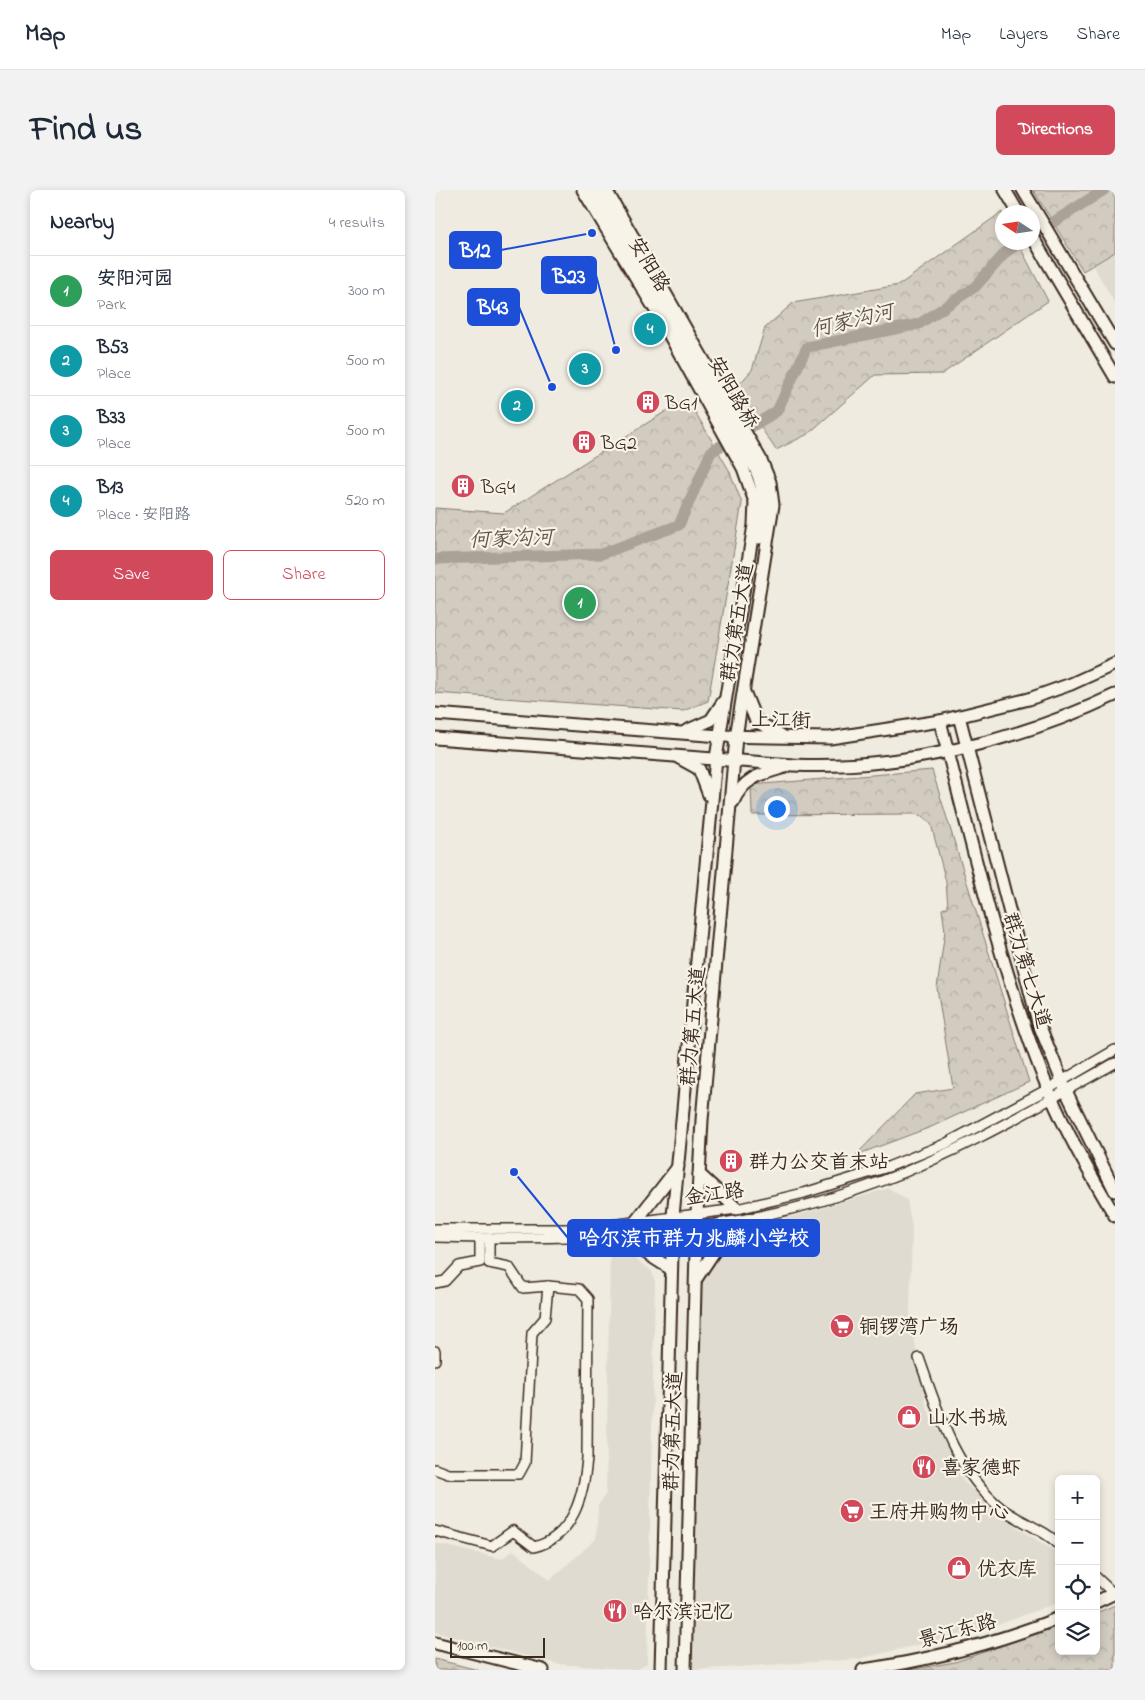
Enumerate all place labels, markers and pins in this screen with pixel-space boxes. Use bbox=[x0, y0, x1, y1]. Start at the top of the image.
callout: B12 bbox=[450, 232, 501, 268]
callout: B23 bbox=[542, 257, 596, 293]
callout: B43 bbox=[468, 289, 519, 325]
pin: 4 bbox=[634, 310, 666, 348]
pin: 3 bbox=[569, 350, 601, 388]
pin: 2 bbox=[501, 387, 533, 425]
building icon: BG1 bbox=[635, 389, 661, 415]
place label: BG1 bbox=[664, 390, 697, 419]
building icon: BG2 bbox=[571, 429, 597, 455]
place label: BG2 bbox=[600, 430, 637, 459]
building icon: BG4 bbox=[450, 473, 476, 499]
place label: BG4 bbox=[480, 474, 515, 503]
pin: 1 bbox=[564, 584, 596, 622]
building icon: 群力公交首末站 bbox=[718, 1148, 744, 1174]
place label: 群力公交首末站 bbox=[749, 1149, 889, 1178]
callout: 哈尔滨市群力兆麟小学校 bbox=[568, 1220, 819, 1256]
supermarket icon: 铜锣湾广场 bbox=[829, 1313, 855, 1339]
place label: 铜锣湾广场 bbox=[859, 1314, 959, 1343]
shop icon: 山水书城 bbox=[896, 1404, 922, 1430]
place label: 山水书城 bbox=[927, 1405, 1007, 1434]
restaurant icon: 喜家德虾 bbox=[911, 1454, 937, 1480]
place label: 喜家德虾 bbox=[941, 1455, 1021, 1484]
supermarket icon: 王府井购物中心 bbox=[839, 1498, 865, 1524]
place label: 王府井购物中心 bbox=[869, 1499, 1009, 1528]
shop icon: 优衣库 bbox=[946, 1555, 972, 1581]
place label: 优衣库 bbox=[977, 1556, 1037, 1585]
restaurant icon: 哈尔滨记忆 bbox=[602, 1598, 628, 1624]
place label: 哈尔滨记忆 bbox=[633, 1599, 733, 1628]

